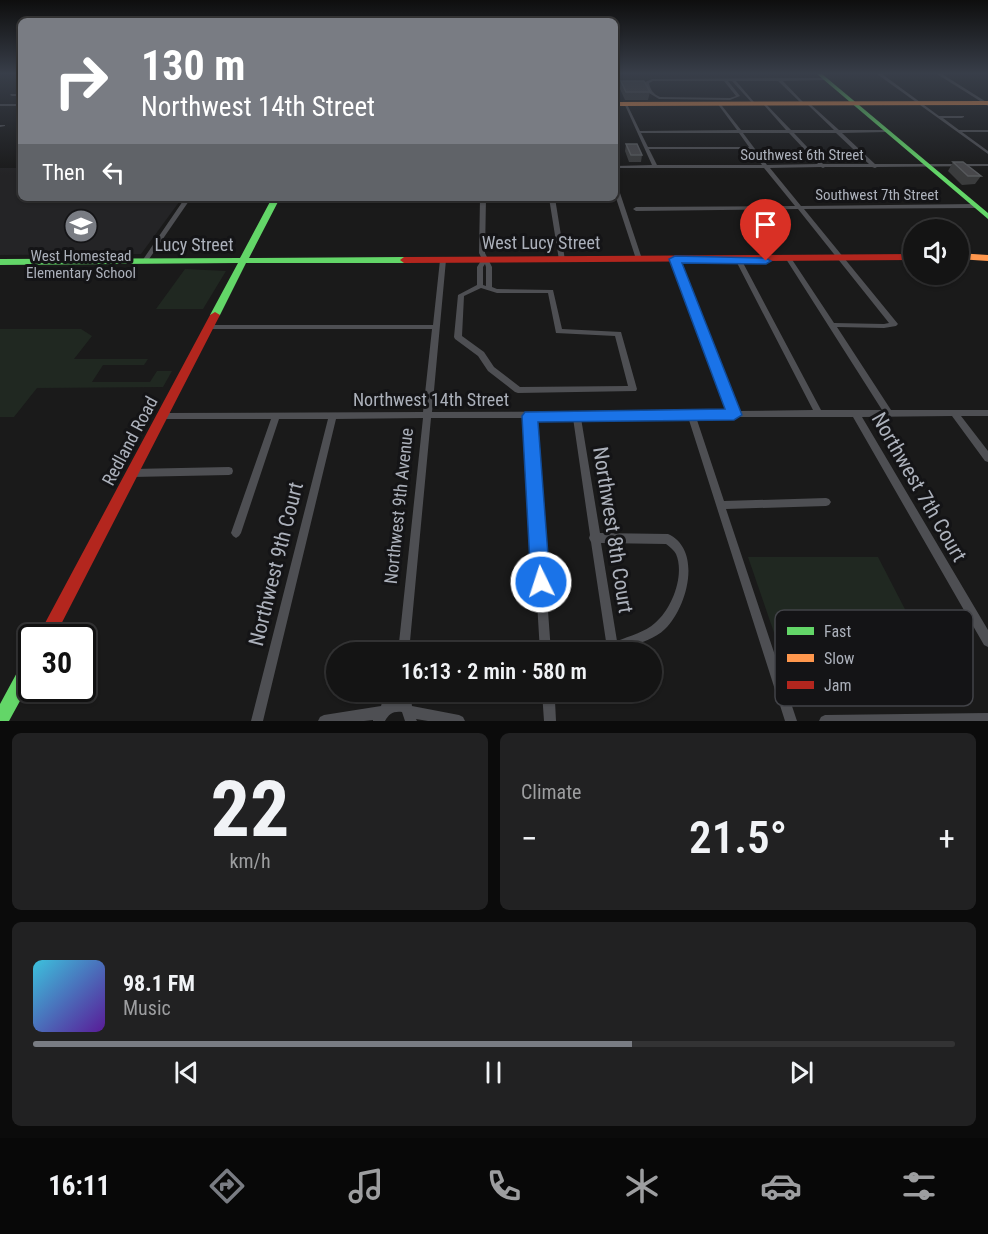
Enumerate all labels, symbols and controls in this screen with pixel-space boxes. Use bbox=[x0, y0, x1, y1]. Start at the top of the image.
text: 130 m bbox=[141, 41, 246, 90]
icon: right bbox=[42, 42, 120, 120]
text: Northwest 14th Street bbox=[141, 91, 375, 123]
street label: Southwest 6th Street bbox=[740, 146, 864, 164]
icon: left bbox=[97, 156, 130, 189]
text: Then bbox=[42, 160, 85, 185]
street label: Southwest 7th Street bbox=[815, 186, 939, 204]
pin bbox=[740, 199, 791, 261]
school or university icon: West Homestead Elementary School bbox=[63, 208, 99, 244]
icon: arrive bbox=[749, 208, 782, 241]
map controls bbox=[903, 219, 969, 285]
button: sound bbox=[903, 219, 969, 285]
street label: West Lucy Street bbox=[482, 232, 600, 253]
street label: Lucy Street bbox=[155, 234, 234, 255]
place label: West Homestead Elementary School bbox=[26, 247, 136, 282]
street label: Northwest 14th Street bbox=[353, 389, 509, 410]
street label: Redland Road bbox=[97, 393, 162, 489]
street label: Northwest 7th Court bbox=[867, 408, 971, 566]
street label: Northwest 9th Avenue bbox=[380, 427, 417, 585]
street label: Northwest 8th Court bbox=[588, 445, 638, 615]
street label: Northwest 9th Court bbox=[244, 480, 308, 648]
position arrow bbox=[509, 550, 573, 614]
legend bbox=[775, 610, 973, 706]
text: Fast bbox=[824, 622, 851, 641]
speed limit sign: 30 bbox=[18, 624, 96, 702]
text: Slow bbox=[824, 649, 854, 668]
text: 16:13 · 2 min · 580 m bbox=[401, 659, 587, 684]
text: Jam bbox=[824, 676, 851, 695]
text: 22 bbox=[211, 764, 289, 855]
text: Climate bbox=[521, 780, 581, 804]
text: 21.5° bbox=[689, 811, 787, 864]
text: − bbox=[521, 819, 538, 858]
text: + bbox=[939, 819, 955, 858]
text: km/h bbox=[229, 849, 271, 873]
text: 98.1 FM bbox=[123, 971, 195, 996]
text: Music bbox=[123, 996, 171, 1020]
icon: previous bbox=[170, 1056, 203, 1089]
icon: pause bbox=[477, 1056, 510, 1089]
icon: next bbox=[785, 1056, 818, 1089]
icon: directions bbox=[206, 1165, 248, 1207]
icon: music bbox=[345, 1165, 387, 1207]
icon: phone bbox=[483, 1165, 525, 1207]
icon: climate bbox=[621, 1165, 663, 1207]
icon: car bbox=[760, 1165, 802, 1207]
icon: filters bbox=[898, 1165, 940, 1207]
text: 16:11 bbox=[48, 1170, 110, 1202]

